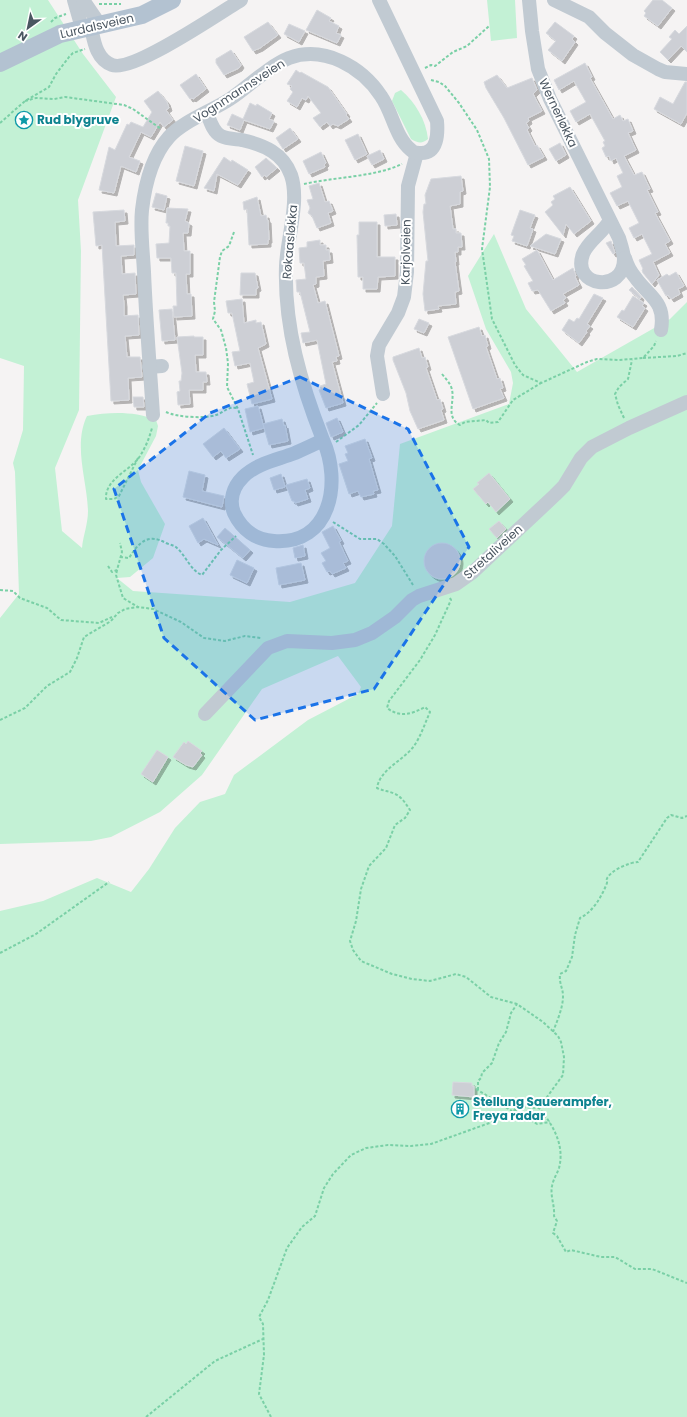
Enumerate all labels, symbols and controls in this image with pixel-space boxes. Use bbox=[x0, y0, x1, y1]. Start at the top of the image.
north arrow bbox=[8, 8, 48, 48]
street label: Lurdalsveien bbox=[58, 9, 135, 42]
text: N bbox=[15, 27, 30, 45]
street label: Vognmannsveien bbox=[190, 55, 288, 127]
street label: Wernerløkka bbox=[535, 76, 582, 150]
place icon: Rud blygruve bbox=[14, 110, 34, 130]
place label: Rud blygruve bbox=[37, 111, 120, 128]
street label: Røkaasløkka bbox=[278, 204, 301, 280]
street label: Karjolveien bbox=[396, 219, 415, 285]
street label: Stretaliveien bbox=[459, 521, 526, 583]
place label: Stellung Sauerampfer, Freya radar bbox=[473, 1093, 612, 1124]
building icon: Stellung Sauerampfer, Freya radar bbox=[450, 1099, 470, 1119]

